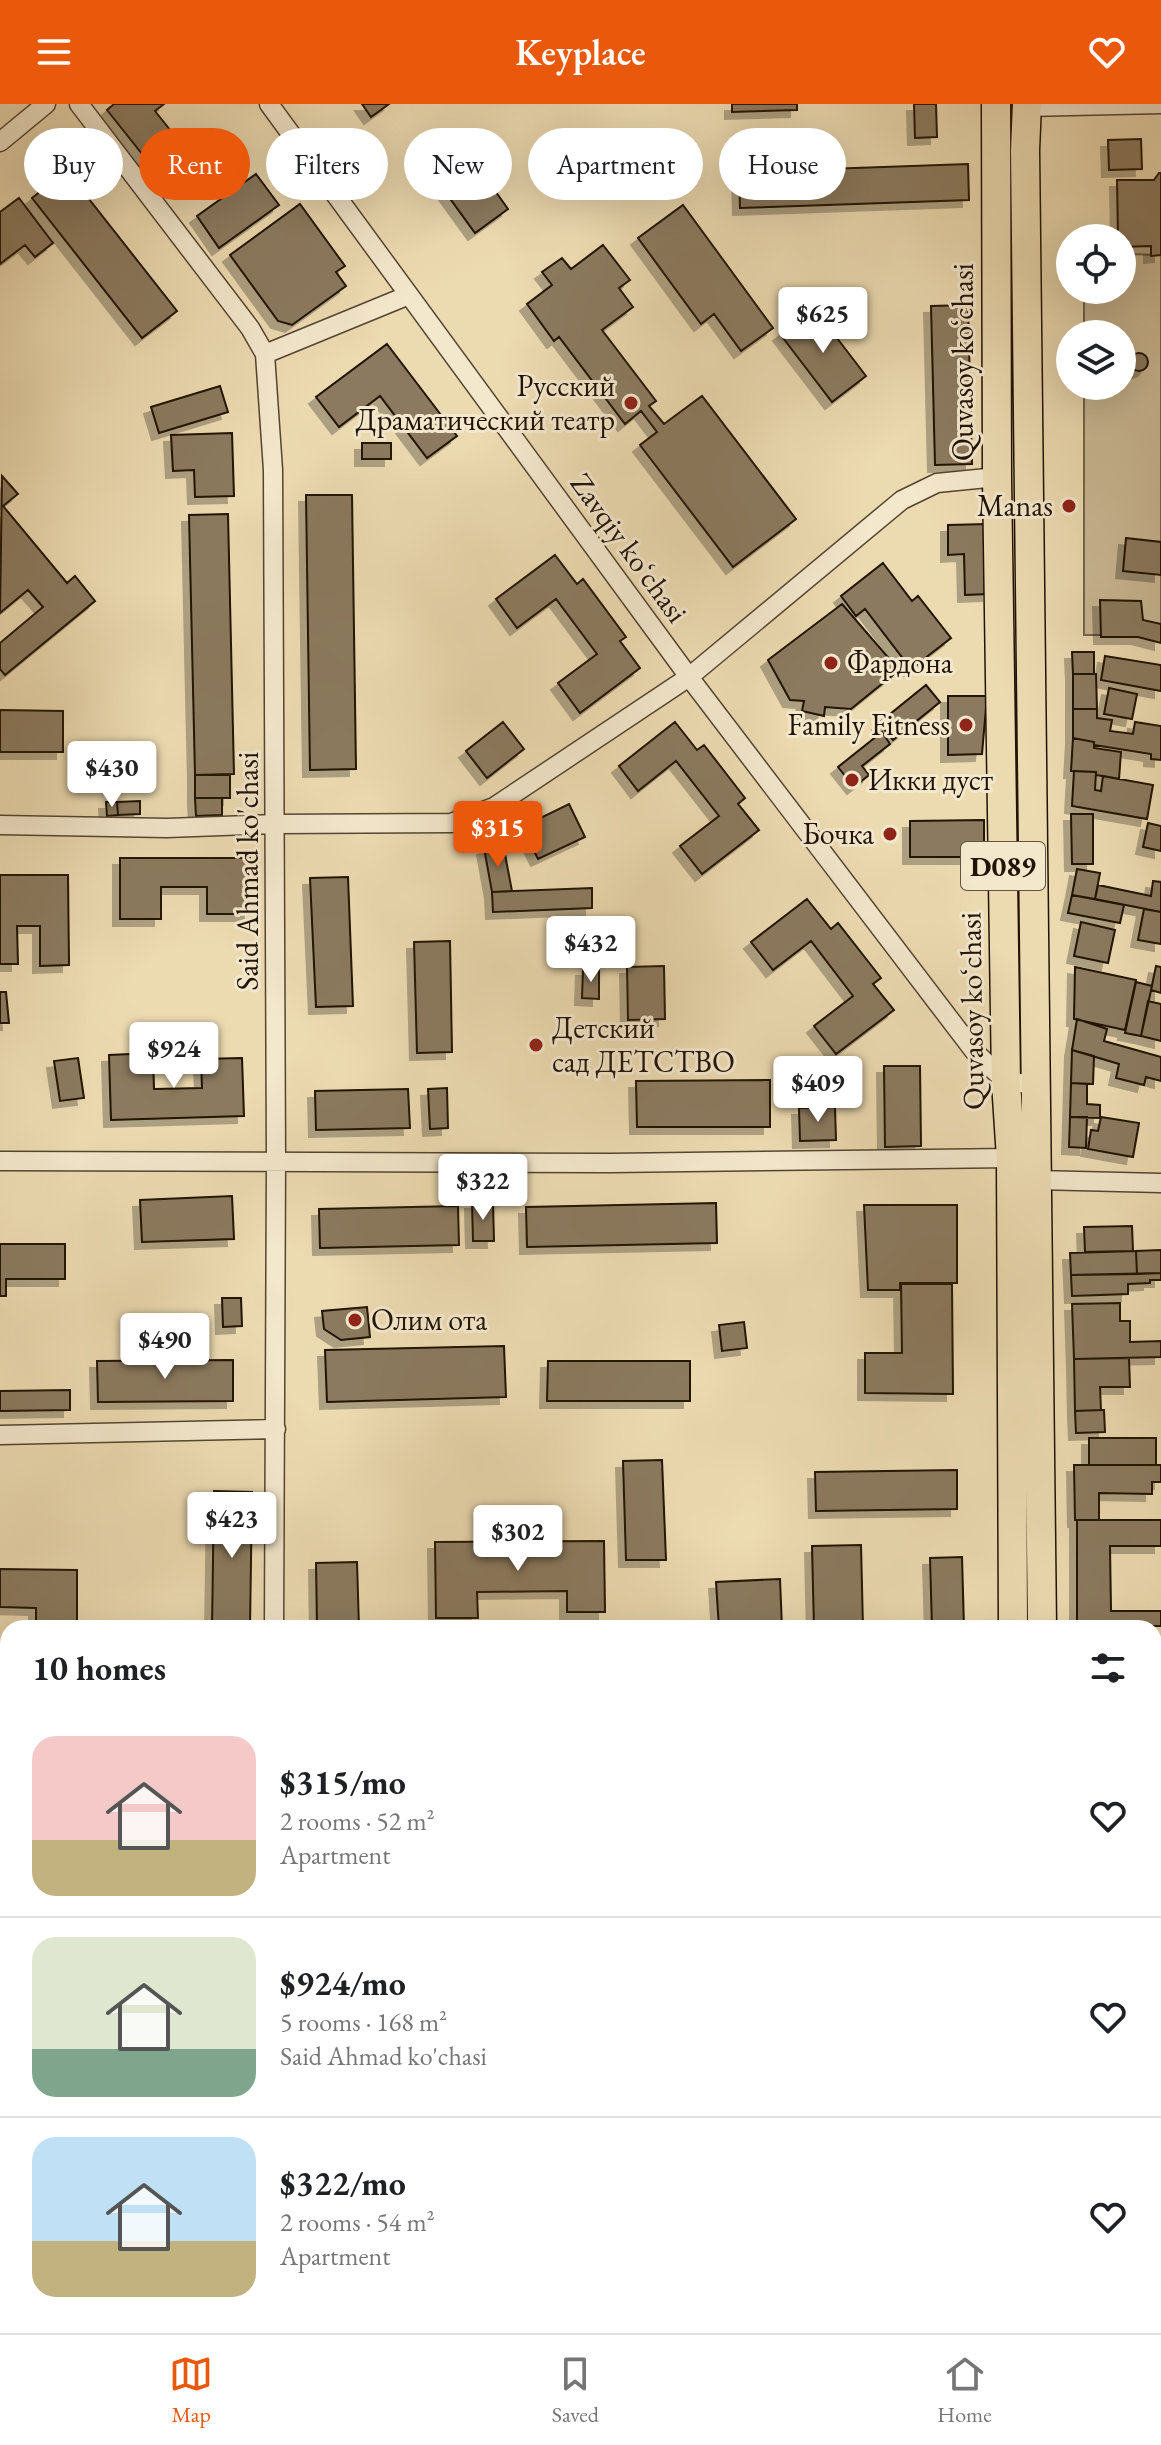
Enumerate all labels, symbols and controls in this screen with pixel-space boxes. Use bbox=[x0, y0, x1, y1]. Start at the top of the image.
text: Keyplace bbox=[515, 29, 646, 76]
icon: menu bbox=[32, 30, 76, 74]
icon: heart bbox=[1085, 30, 1129, 74]
chip: Buy bbox=[24, 128, 123, 200]
chip: Rent bbox=[139, 128, 250, 200]
chip: Filters bbox=[266, 128, 388, 200]
chip: New bbox=[404, 128, 512, 200]
chip: Apartment bbox=[528, 128, 703, 200]
chip: House bbox=[719, 128, 846, 200]
map controls bbox=[1056, 224, 1136, 400]
button: locate bbox=[1056, 224, 1136, 304]
street label: Quvasoy koʻchasi bbox=[943, 263, 982, 461]
pin: $625 bbox=[776, 287, 870, 355]
text: $625 bbox=[796, 296, 850, 330]
button: layers bbox=[1056, 320, 1136, 400]
place label: Русский Драматический театр bbox=[356, 366, 615, 439]
marker: Русский Драматический театр bbox=[622, 394, 640, 412]
street label: Zavqiy koʻchasi bbox=[562, 465, 697, 630]
place label: Manas bbox=[977, 486, 1053, 525]
marker: Manas bbox=[1060, 497, 1078, 515]
place label: Фардона bbox=[847, 643, 953, 682]
marker: Фардона bbox=[822, 654, 840, 672]
place label: Family Fitness bbox=[787, 705, 950, 744]
marker: Family Fitness bbox=[957, 716, 975, 734]
pin: $430 bbox=[65, 741, 159, 809]
text: $430 bbox=[85, 750, 139, 784]
street label: Said Ahmad ko'chasi bbox=[228, 752, 267, 990]
place label: Икки дуст bbox=[868, 760, 993, 799]
marker: Икки дуст bbox=[843, 771, 861, 789]
pin: $315 bbox=[451, 801, 545, 869]
text: $315 bbox=[471, 810, 525, 844]
place label: Бочка bbox=[802, 814, 874, 853]
marker: Бочка bbox=[881, 825, 899, 843]
road number: D089 bbox=[961, 842, 1045, 890]
street label: Quvasoy koʻchasi bbox=[950, 912, 993, 1110]
pin: $432 bbox=[544, 916, 638, 984]
text: $432 bbox=[564, 925, 618, 959]
place label: Детский сад ДЕТСТВО bbox=[552, 1008, 735, 1081]
pin: $924 bbox=[127, 1022, 221, 1090]
text: $924 bbox=[147, 1031, 201, 1065]
marker: Детский сад ДЕТСТВО bbox=[527, 1036, 545, 1054]
pin: $409 bbox=[771, 1056, 865, 1124]
text: $409 bbox=[791, 1065, 845, 1099]
pin: $322 bbox=[436, 1154, 530, 1222]
text: $322 bbox=[456, 1163, 510, 1197]
place label: Олим ота bbox=[371, 1300, 487, 1339]
marker: Олим ота bbox=[346, 1311, 364, 1329]
pin: $490 bbox=[118, 1313, 212, 1381]
text: $490 bbox=[138, 1322, 192, 1356]
pin: $423 bbox=[185, 1492, 279, 1560]
text: $423 bbox=[205, 1501, 259, 1535]
pin: $302 bbox=[471, 1505, 565, 1573]
text: $302 bbox=[491, 1514, 545, 1548]
text: 10 homes bbox=[32, 1646, 166, 1690]
icon: filters bbox=[1086, 1646, 1130, 1690]
text: $315/mo bbox=[280, 1760, 406, 1804]
icon: home bbox=[96, 1768, 192, 1864]
icon: heart bbox=[1086, 1794, 1130, 1838]
text: 2 rooms · 52 m² bbox=[280, 1804, 435, 1838]
text: Apartment bbox=[280, 1838, 390, 1872]
text: $924/mo bbox=[280, 1961, 406, 2005]
icon: home bbox=[96, 1969, 192, 2065]
icon: heart bbox=[1086, 1995, 1130, 2039]
text: 5 rooms · 168 m² bbox=[280, 2005, 447, 2039]
text: Said Ahmad ko'chasi bbox=[280, 2039, 487, 2073]
text: $322/mo bbox=[280, 2161, 406, 2205]
icon: home bbox=[96, 2169, 192, 2265]
icon: heart bbox=[1086, 2195, 1130, 2239]
text: 2 rooms · 54 m² bbox=[280, 2205, 435, 2239]
text: Apartment bbox=[280, 2239, 390, 2273]
tab: Map bbox=[169, 2352, 213, 2429]
tab: Saved bbox=[552, 2352, 599, 2429]
tab: Home bbox=[937, 2352, 992, 2429]

